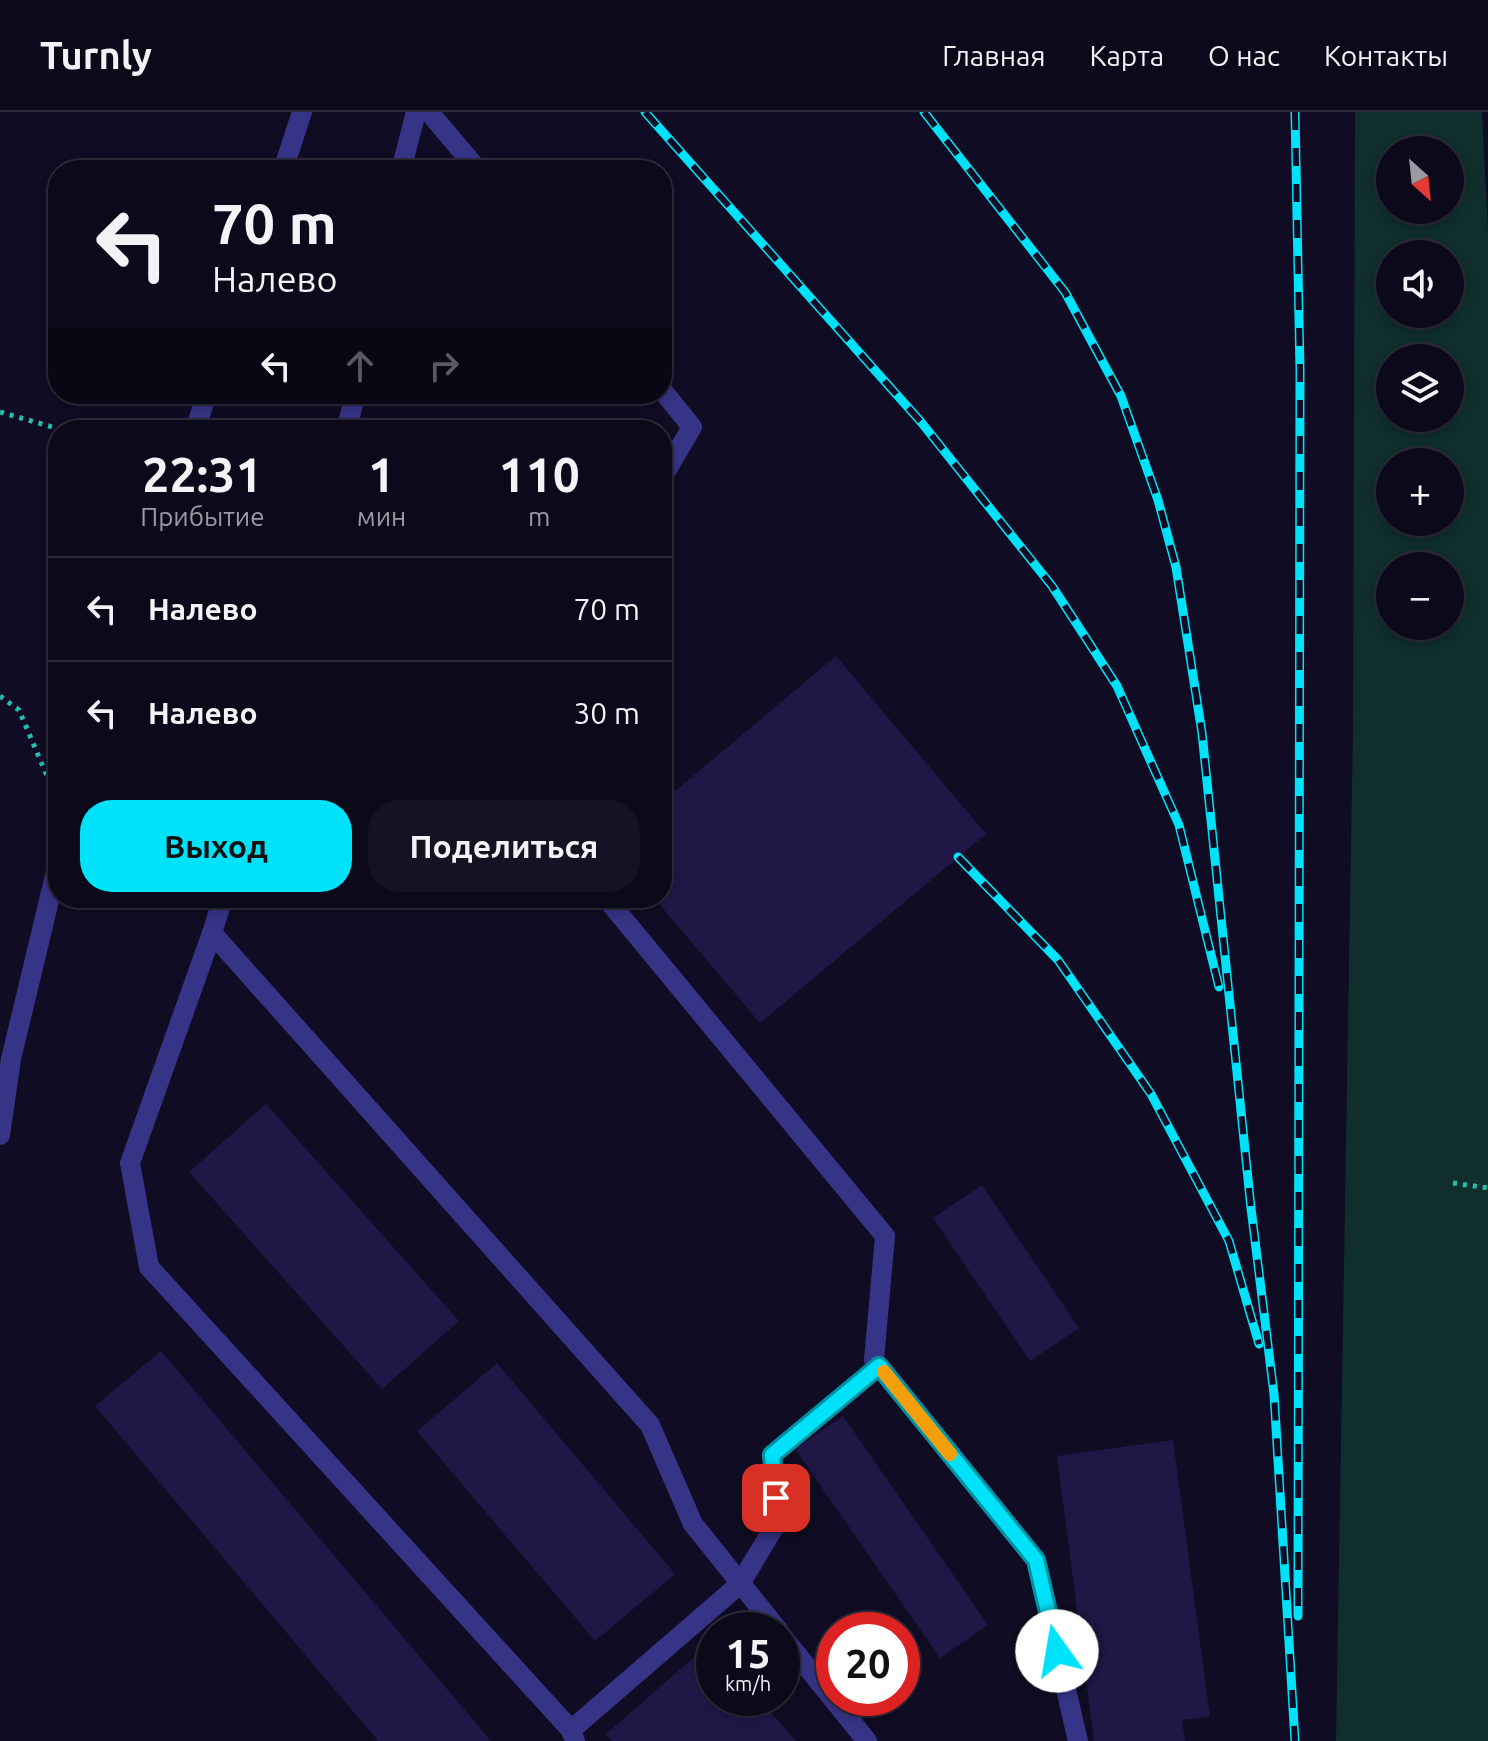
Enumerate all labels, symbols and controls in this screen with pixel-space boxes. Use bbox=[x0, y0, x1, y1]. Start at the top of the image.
text: Turnly bbox=[40, 34, 152, 76]
text: Главная bbox=[942, 40, 1045, 71]
text: Карта bbox=[1089, 40, 1164, 71]
text: О нас bbox=[1208, 40, 1280, 71]
text: Контакты bbox=[1324, 40, 1448, 71]
north arrow bbox=[1376, 136, 1464, 224]
map controls bbox=[1376, 136, 1464, 640]
icon: left bbox=[80, 192, 184, 296]
text: 70 m bbox=[212, 192, 337, 255]
button: sound bbox=[1376, 240, 1464, 328]
text: Налево bbox=[212, 258, 337, 299]
icon: left bbox=[254, 344, 298, 388]
icon: ahead bbox=[338, 344, 382, 388]
icon: right bbox=[422, 344, 466, 388]
button: layers bbox=[1376, 344, 1464, 432]
text: 22:31 bbox=[142, 447, 262, 501]
text: 1 bbox=[368, 447, 395, 501]
text: 110 bbox=[499, 447, 580, 501]
button: + bbox=[1376, 448, 1464, 536]
text: Прибытие bbox=[140, 502, 265, 531]
text: мин bbox=[357, 502, 406, 531]
text: m bbox=[528, 502, 550, 531]
button: − bbox=[1376, 552, 1464, 640]
icon: left bbox=[80, 587, 124, 631]
text: Налево bbox=[148, 592, 258, 626]
text: 70 m bbox=[573, 592, 640, 626]
icon: left bbox=[80, 691, 124, 735]
text: Налево bbox=[148, 696, 258, 730]
text: 30 m bbox=[573, 696, 640, 730]
button: Выход bbox=[80, 800, 352, 892]
button: Поделиться bbox=[368, 800, 640, 892]
pin bbox=[742, 1464, 810, 1532]
icon: arrive bbox=[754, 1476, 798, 1520]
position arrow bbox=[1015, 1609, 1099, 1693]
speed limit sign: 20 bbox=[816, 1612, 920, 1716]
text: 15 bbox=[725, 1631, 771, 1676]
text: km/h bbox=[725, 1672, 771, 1695]

